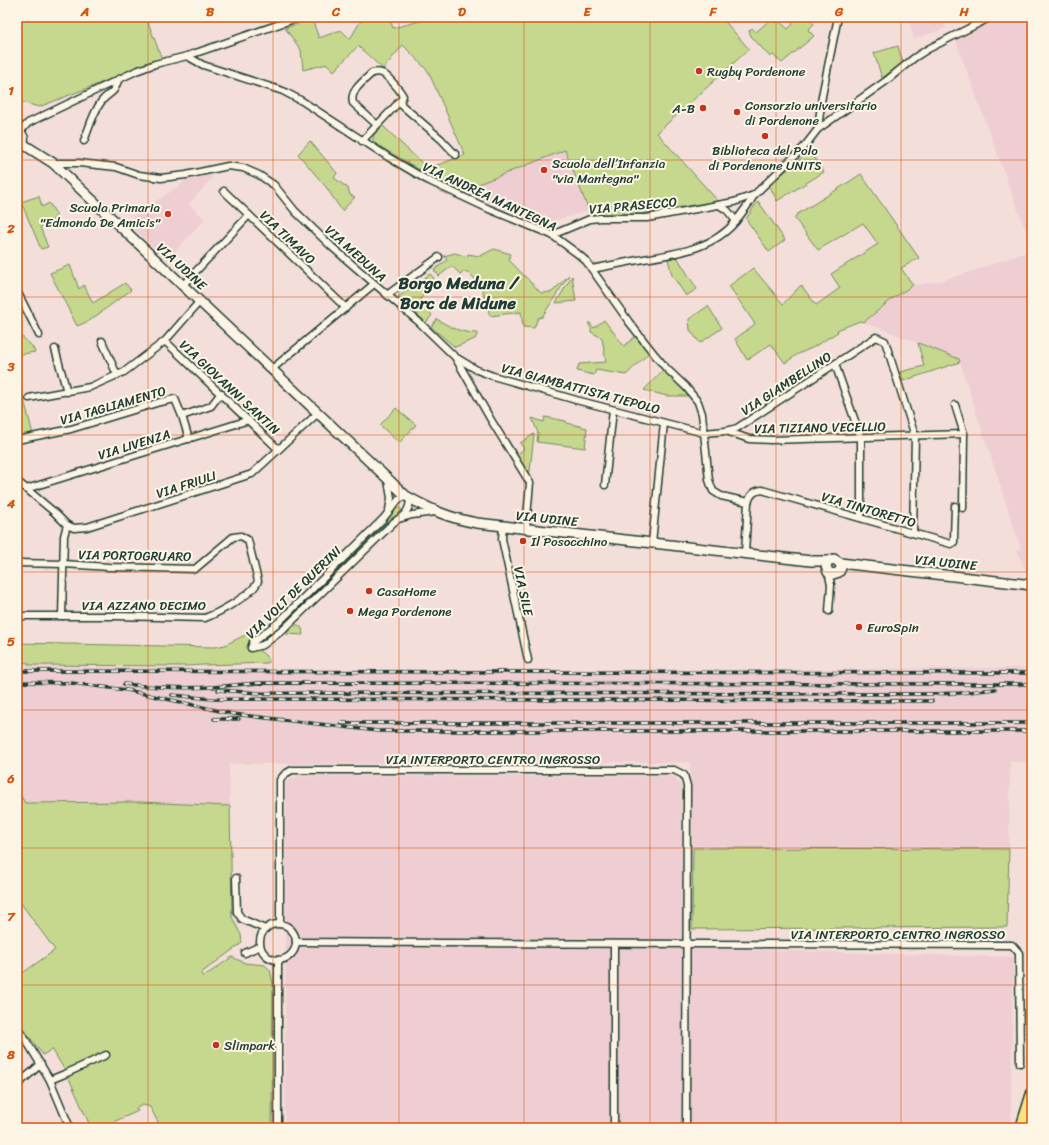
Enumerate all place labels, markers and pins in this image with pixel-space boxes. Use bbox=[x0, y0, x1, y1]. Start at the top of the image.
place label: Rugby Pordenone bbox=[707, 60, 806, 83]
marker: Rugby Pordenone bbox=[694, 66, 704, 76]
place label: Consorzio universitario di Pordenone bbox=[745, 94, 877, 132]
place label: A-B bbox=[671, 97, 695, 120]
marker: A-B bbox=[698, 103, 708, 113]
marker: Consorzio universitario di Pordenone bbox=[732, 107, 742, 117]
marker: Biblioteca del Polo di Pordenone UNITS bbox=[760, 131, 770, 141]
place label: Biblioteca del Polo di Pordenone UNITS bbox=[709, 139, 822, 177]
place label: Scuola dell’Infanzia "via Mantegna" bbox=[552, 152, 666, 190]
marker: Scuola dell’Infanzia "via Mantegna" bbox=[539, 165, 549, 175]
place label: Scuola Primaria "Edmondo De Amicis" bbox=[40, 196, 162, 234]
marker: Scuola Primaria "Edmondo De Amicis" bbox=[163, 209, 173, 219]
place label: Il Posocchino bbox=[530, 530, 608, 553]
marker: Il Posocchino bbox=[518, 536, 528, 546]
place label: CasaHome bbox=[377, 580, 437, 603]
marker: CasaHome bbox=[364, 586, 374, 596]
place label: Mega Pordenone bbox=[358, 600, 452, 623]
marker: Mega Pordenone bbox=[345, 606, 355, 616]
place label: EuroSpin bbox=[867, 616, 919, 639]
marker: EuroSpin bbox=[854, 622, 864, 632]
place label: Slimpark bbox=[224, 1034, 275, 1057]
marker: Slimpark bbox=[211, 1040, 221, 1050]

